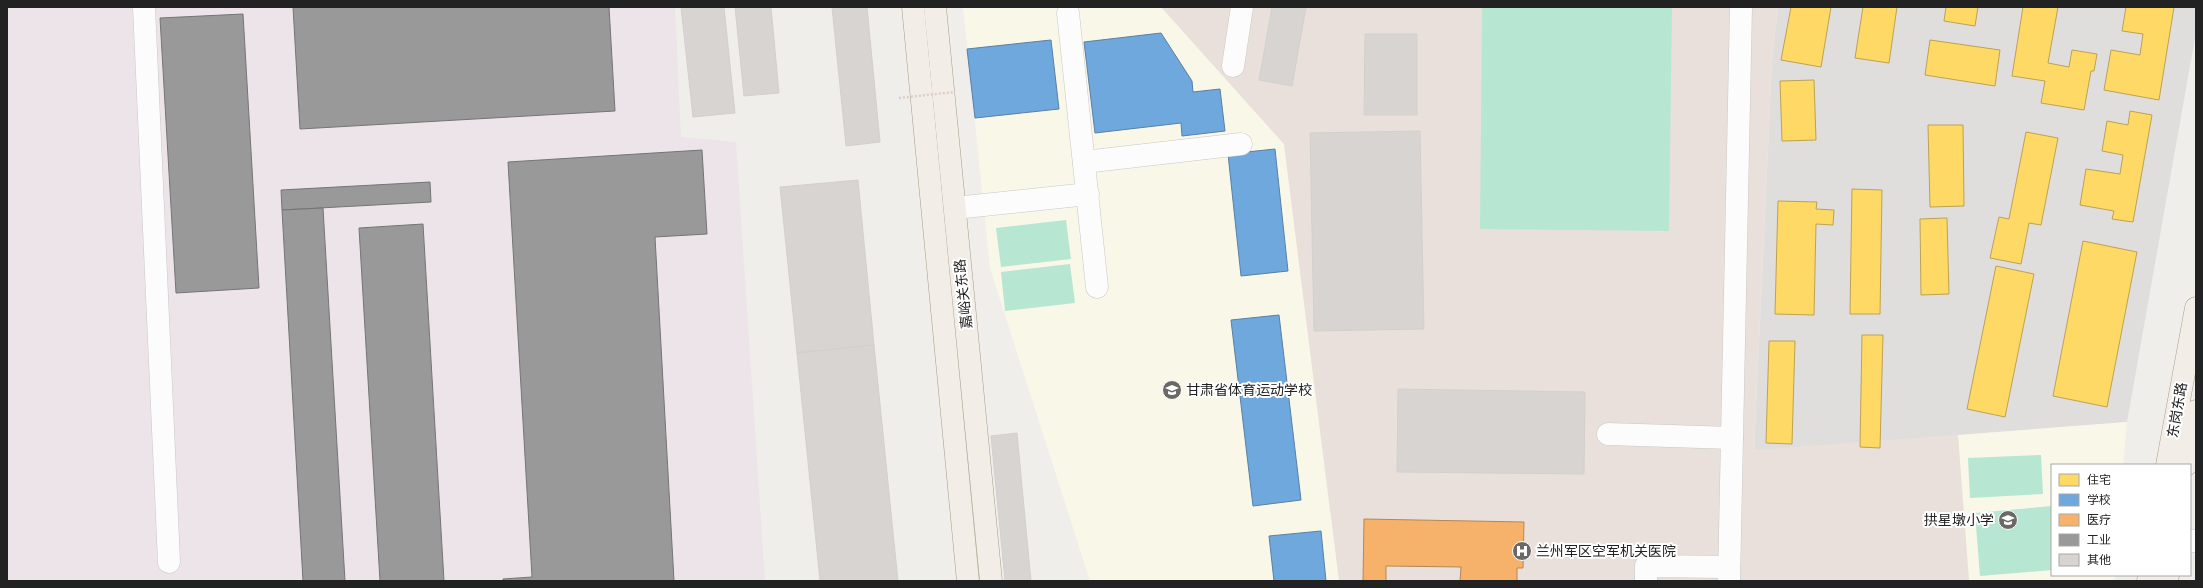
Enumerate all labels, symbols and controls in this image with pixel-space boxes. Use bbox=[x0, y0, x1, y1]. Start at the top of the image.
street label: 嘉峪关东路 bbox=[950, 258, 976, 330]
school or university icon: 甘肃省体育运动学校 bbox=[1161, 379, 1183, 401]
place label: 甘肃省体育运动学校 bbox=[1186, 381, 1312, 399]
street label: 东岗东路 bbox=[2163, 381, 2191, 439]
legend bbox=[2051, 464, 2191, 576]
text: 住宅 bbox=[2087, 472, 2111, 488]
text: 学校 bbox=[2087, 492, 2111, 508]
school or university icon: 拱星墩小学 bbox=[1997, 509, 2019, 531]
place label: 拱星墩小学 bbox=[1924, 511, 1994, 529]
text: 医疗 bbox=[2087, 512, 2111, 528]
text: 工业 bbox=[2087, 532, 2111, 548]
hospital icon: 兰州军区空军机关医院 bbox=[1511, 540, 1533, 562]
place label: 兰州军区空军机关医院 bbox=[1536, 542, 1676, 560]
text: 其他 bbox=[2087, 552, 2111, 568]

